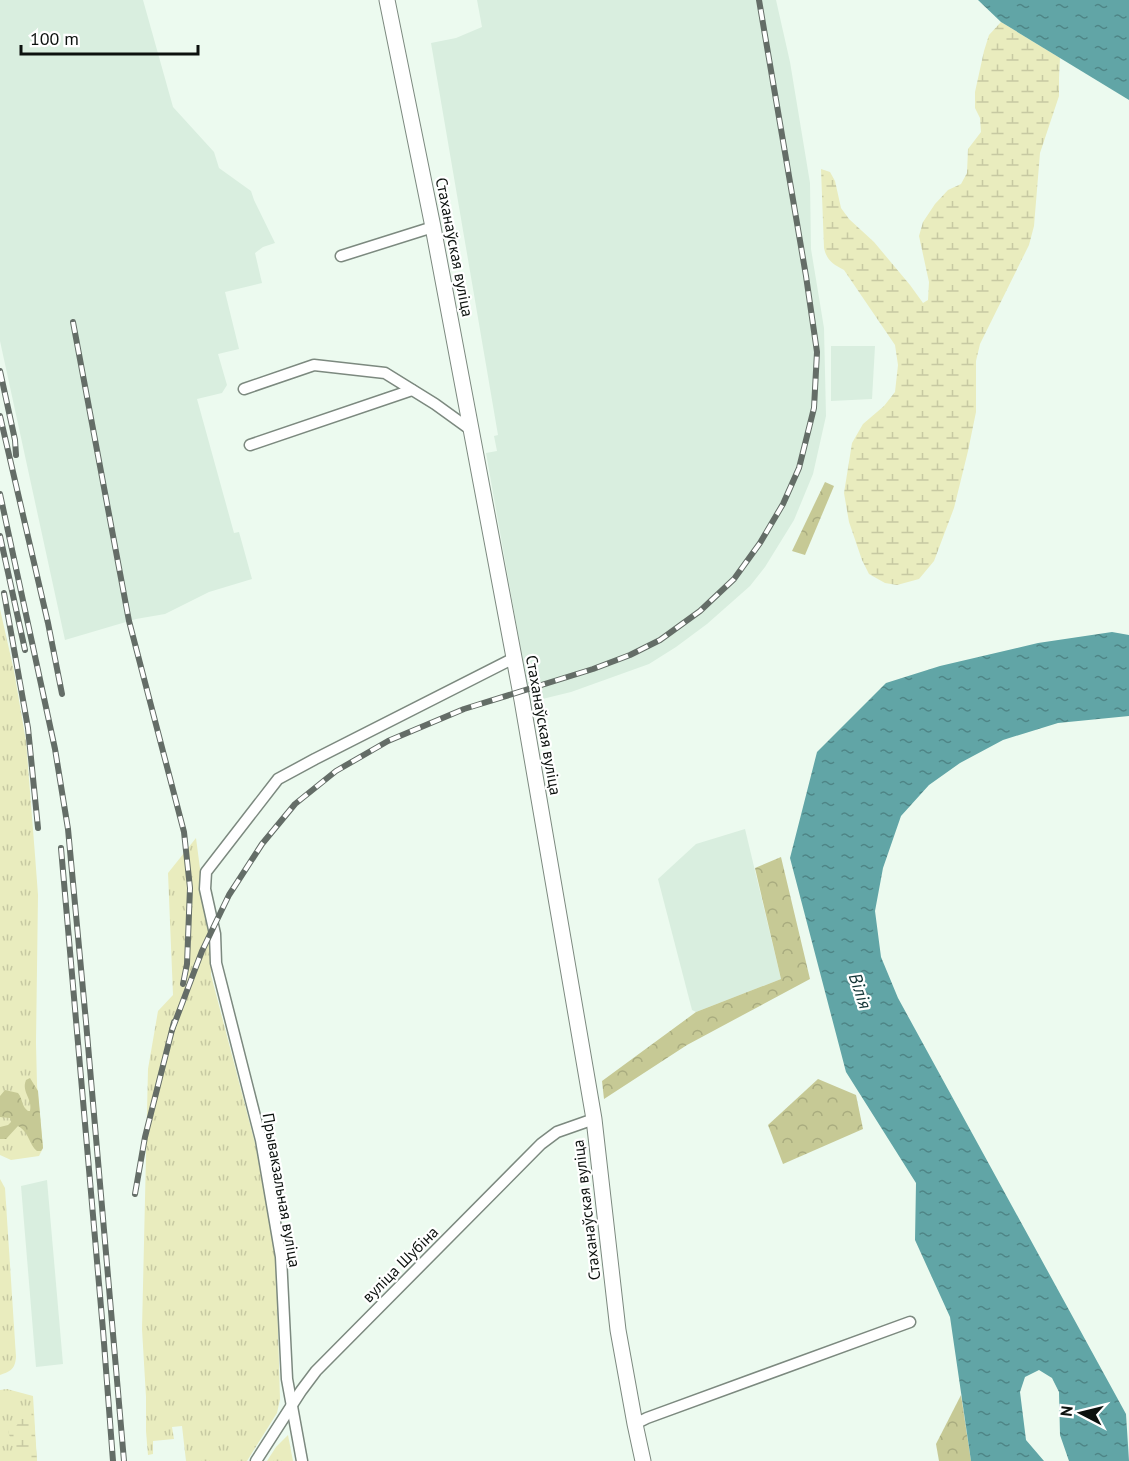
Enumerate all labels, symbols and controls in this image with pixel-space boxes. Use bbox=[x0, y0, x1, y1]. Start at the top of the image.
scale bar bbox=[21, 18, 198, 56]
text: 100 m bbox=[30, 27, 79, 50]
street label: Стаханаўская вуліца bbox=[432, 176, 478, 318]
street label: Стаханаўская вуліца bbox=[522, 654, 566, 796]
water label: Вілія bbox=[844, 970, 877, 1012]
street label: Прывакзальная вуліца bbox=[259, 1111, 305, 1269]
street label: Стаханаўская вуліца bbox=[567, 1139, 605, 1281]
street label: вуліца Шубіна bbox=[358, 1222, 442, 1306]
north arrow bbox=[1051, 1383, 1111, 1443]
text: N bbox=[1056, 1405, 1077, 1418]

